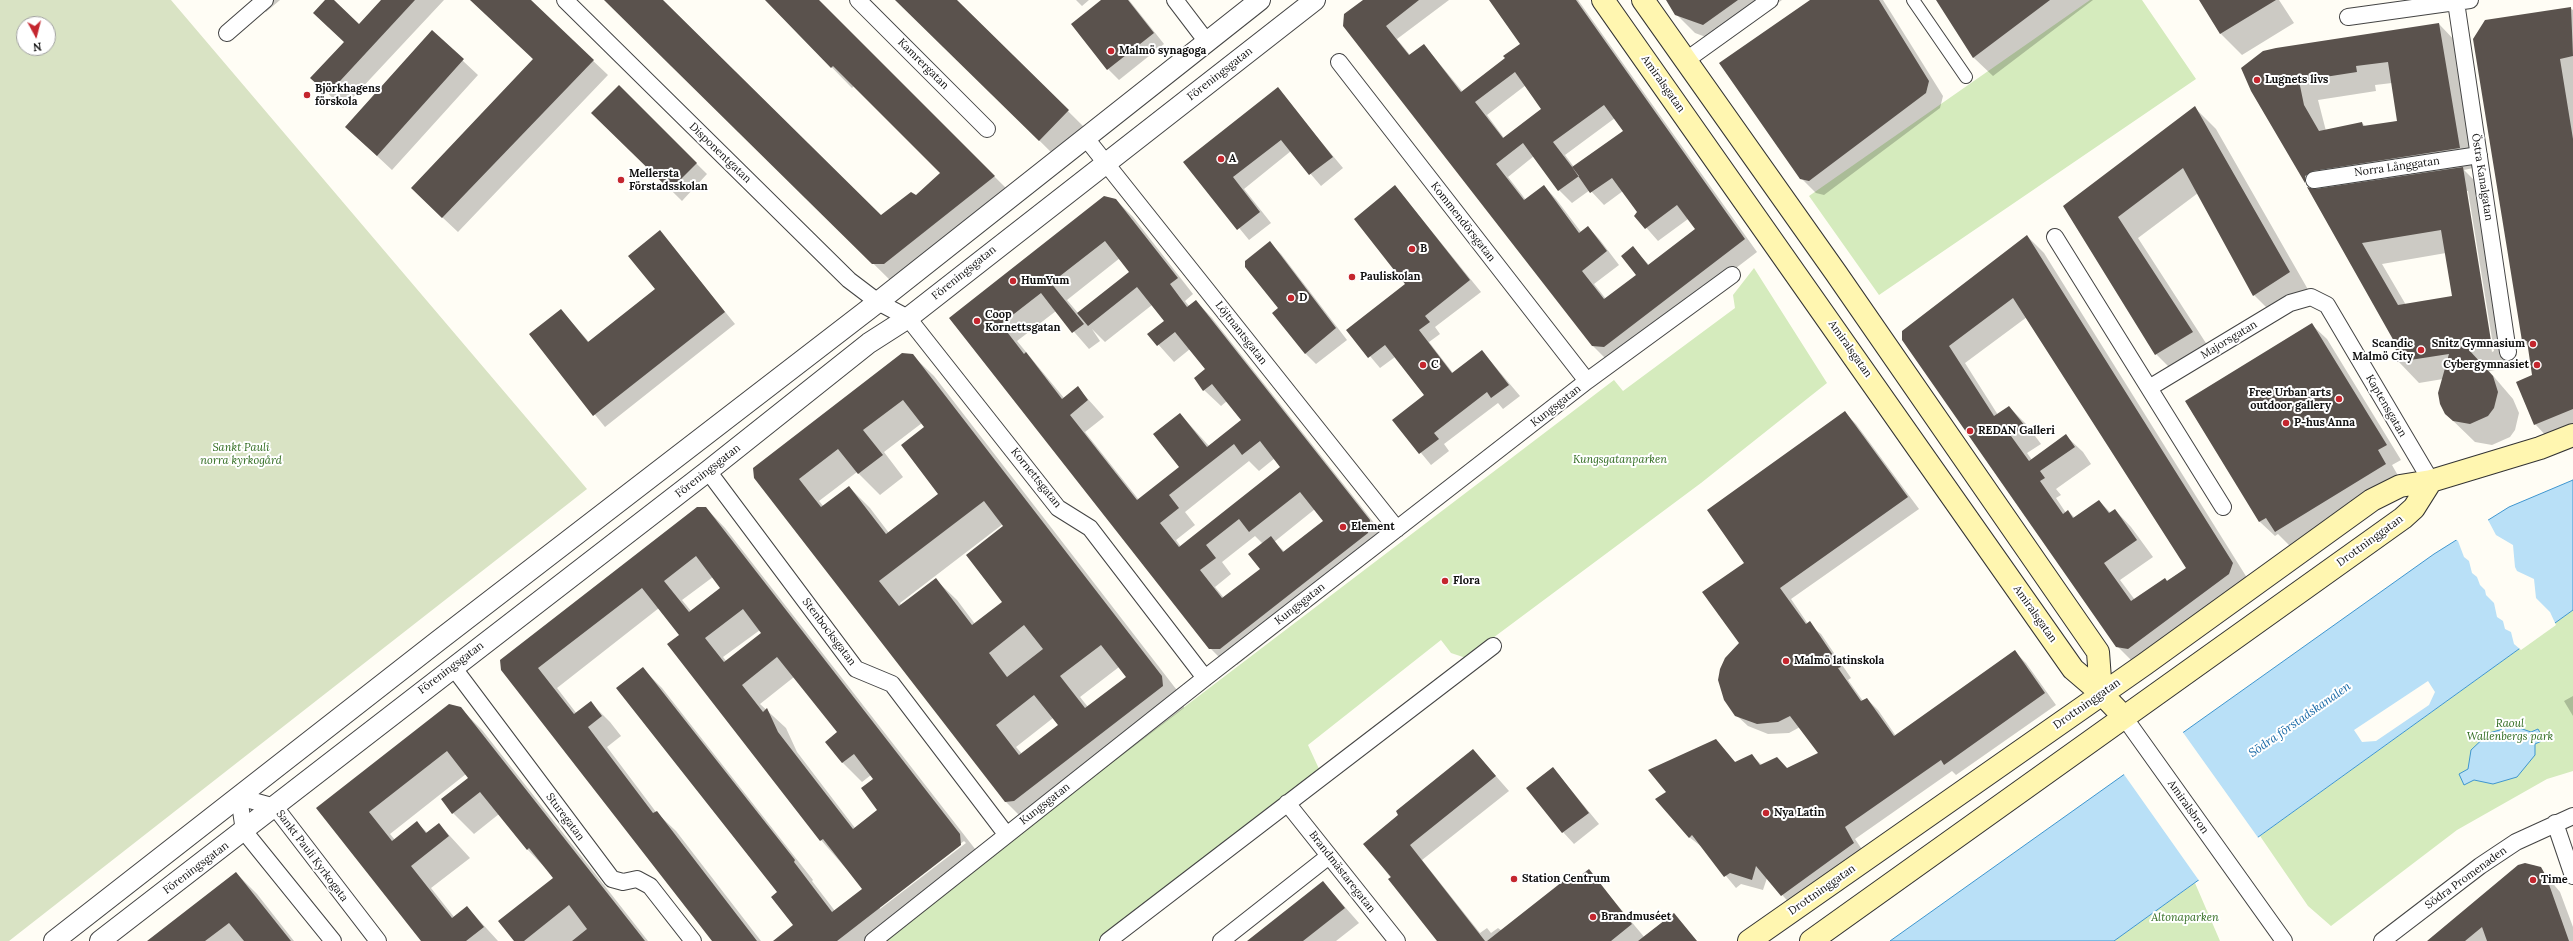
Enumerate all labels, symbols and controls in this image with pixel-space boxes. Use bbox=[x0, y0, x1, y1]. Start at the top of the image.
north arrow bbox=[16, 16, 56, 56]
street label: Kamrergatan bbox=[895, 36, 951, 92]
text: N bbox=[32, 39, 42, 54]
place label: Malmö synagoga bbox=[1119, 44, 1206, 58]
street label: Föreningsgatan bbox=[1185, 45, 1255, 103]
marker: Malmö synagoga bbox=[1106, 46, 1116, 56]
street label: Amiralsgatan bbox=[1639, 53, 1687, 115]
place label: Lugnets livs bbox=[2265, 73, 2328, 87]
marker: Lugnets livs bbox=[2252, 75, 2262, 85]
place label: Björkhagens förskola bbox=[315, 82, 380, 108]
marker: Björkhagens förskola bbox=[302, 90, 312, 100]
street label: Disponentgatan bbox=[686, 120, 754, 186]
street label: Östra Kanalgatan bbox=[2469, 132, 2495, 222]
place label: A bbox=[1229, 152, 1236, 166]
marker: A bbox=[1216, 154, 1226, 164]
street label: Norra Långgatan bbox=[2353, 154, 2441, 180]
place label: Mellersta Förstadsskolan bbox=[629, 167, 708, 193]
marker: Mellersta Förstadsskolan bbox=[616, 175, 626, 185]
street label: Kommendörsgatan bbox=[1428, 180, 1498, 264]
place label: B bbox=[1420, 242, 1427, 256]
street label: Föreningsgatan bbox=[929, 243, 999, 303]
marker: B bbox=[1407, 244, 1417, 254]
place label: Pauliskolan bbox=[1360, 270, 1420, 284]
marker: Pauliskolan bbox=[1347, 272, 1357, 282]
place label: HumYum bbox=[1021, 274, 1069, 288]
marker: HumYum bbox=[1008, 276, 1018, 286]
place label: D bbox=[1299, 291, 1307, 305]
marker: D bbox=[1286, 293, 1296, 303]
street label: Löjtnantsgatan bbox=[1212, 299, 1270, 367]
place label: Coop Kornettsgatan bbox=[985, 308, 1061, 334]
marker: Coop Kornettsgatan bbox=[972, 316, 982, 326]
street label: Amiralsgatan bbox=[1826, 318, 1874, 380]
street label: Majorsgatan bbox=[2199, 318, 2259, 362]
place label: Scandic Malmö City bbox=[2352, 337, 2413, 363]
place label: Snitz Gymnasium bbox=[2432, 337, 2525, 351]
marker: Snitz Gymnasium bbox=[2528, 339, 2538, 349]
marker: Scandic Malmö City bbox=[2416, 345, 2426, 355]
place label: C bbox=[1431, 358, 1439, 372]
place label: Cybergymnasiet bbox=[2443, 358, 2529, 372]
marker: C bbox=[1418, 360, 1428, 370]
marker: Cybergymnasiet bbox=[2532, 360, 2542, 370]
street label: Kaptensgatan bbox=[2363, 372, 2409, 440]
street label: Kungsgatan bbox=[1528, 382, 1584, 430]
place label: Free Urban arts outdoor gallery bbox=[2249, 386, 2331, 412]
marker: Free Urban arts outdoor gallery bbox=[2334, 394, 2344, 404]
place label: P-hus Anna bbox=[2294, 416, 2355, 430]
marker: P-hus Anna bbox=[2281, 418, 2291, 428]
place label: REDAN Galleri bbox=[1978, 424, 2055, 438]
marker: REDAN Galleri bbox=[1965, 426, 1975, 436]
park label: Sankt Pauli norra kyrkogård bbox=[200, 441, 282, 467]
street label: Föreningsgatan bbox=[673, 442, 743, 500]
street label: Kornettsgatan bbox=[1008, 445, 1064, 511]
park label: Kungsgatanparken bbox=[1573, 453, 1667, 467]
street label: Drottninggatan bbox=[2334, 513, 2406, 569]
place label: Element bbox=[1351, 520, 1395, 534]
marker: Element bbox=[1338, 522, 1348, 532]
place label: Flora bbox=[1453, 574, 1480, 588]
marker: Flora bbox=[1440, 576, 1450, 586]
street label: Kungsgatan bbox=[1272, 580, 1328, 628]
street label: Amiralsgatan bbox=[2011, 583, 2059, 645]
street label: Stenbocksgatan bbox=[799, 596, 859, 668]
street label: Föreningsgatan bbox=[416, 639, 486, 697]
place label: Malmö latinskola bbox=[1794, 654, 1884, 668]
marker: Malmö latinskola bbox=[1781, 656, 1791, 666]
street label: Drottninggatan bbox=[2051, 676, 2123, 732]
water label: Södra förstadskanalen bbox=[2246, 679, 2354, 761]
park label: Raoul Wallenbergs park bbox=[2467, 717, 2553, 743]
street label: Amiralsbron bbox=[2165, 778, 2211, 836]
street label: Kungsgatan bbox=[1017, 780, 1073, 828]
street label: Sturegatan bbox=[543, 791, 587, 843]
place label: Nya Latin bbox=[1774, 806, 1824, 820]
street label: Sankt Pauli Kyrkogata bbox=[273, 808, 351, 904]
marker: Nya Latin bbox=[1761, 808, 1771, 818]
street label: Brandmästaregatan bbox=[1306, 829, 1378, 915]
street label: Föreningsgatan bbox=[161, 839, 231, 897]
street label: Södra Promenaden bbox=[2423, 844, 2509, 912]
street label: Drottninggatan bbox=[1786, 862, 1858, 918]
place label: Station Centrum bbox=[1522, 872, 1610, 886]
place label: Time bbox=[2541, 873, 2568, 887]
marker: Station Centrum bbox=[1509, 874, 1519, 884]
marker: Time bbox=[2528, 875, 2538, 885]
place label: Brandmuséet bbox=[1601, 910, 1671, 924]
park label: Altonaparken bbox=[2151, 911, 2219, 925]
marker: Brandmuséet bbox=[1588, 912, 1598, 922]

